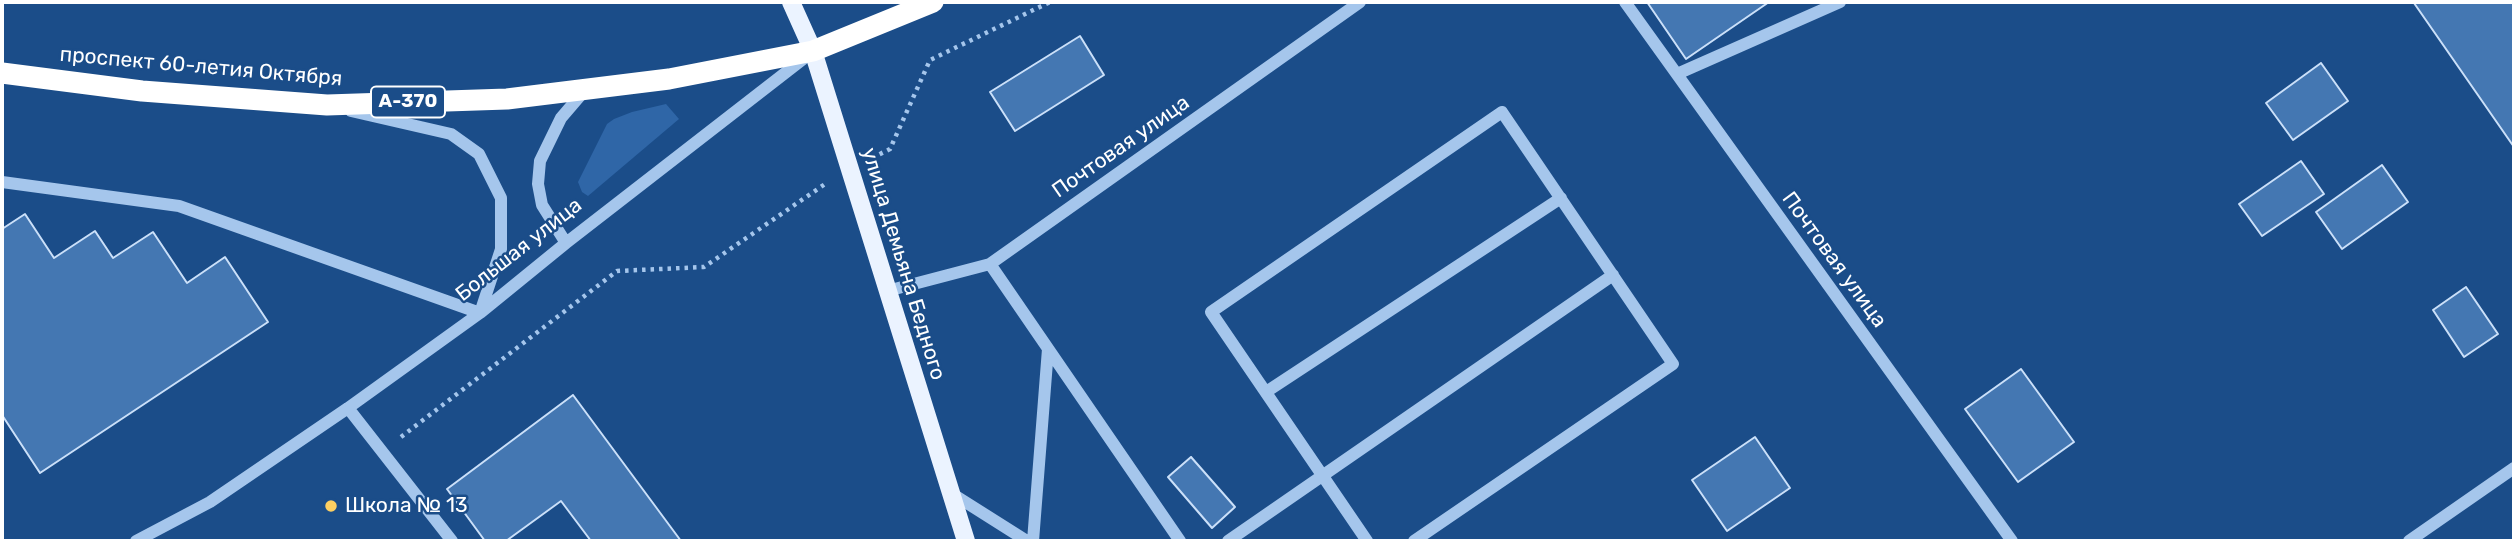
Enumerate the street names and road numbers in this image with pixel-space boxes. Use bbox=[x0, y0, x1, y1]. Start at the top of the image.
street label: проспект 60-летия Октября bbox=[59, 42, 343, 92]
road number: А-370 bbox=[371, 86, 445, 118]
street label: Почтовая улица bbox=[1048, 90, 1194, 204]
street label: улица Демьяна Бедного bbox=[856, 145, 950, 383]
street label: Почтовая улица bbox=[1776, 187, 1892, 333]
street label: Большая улица bbox=[451, 193, 587, 307]

